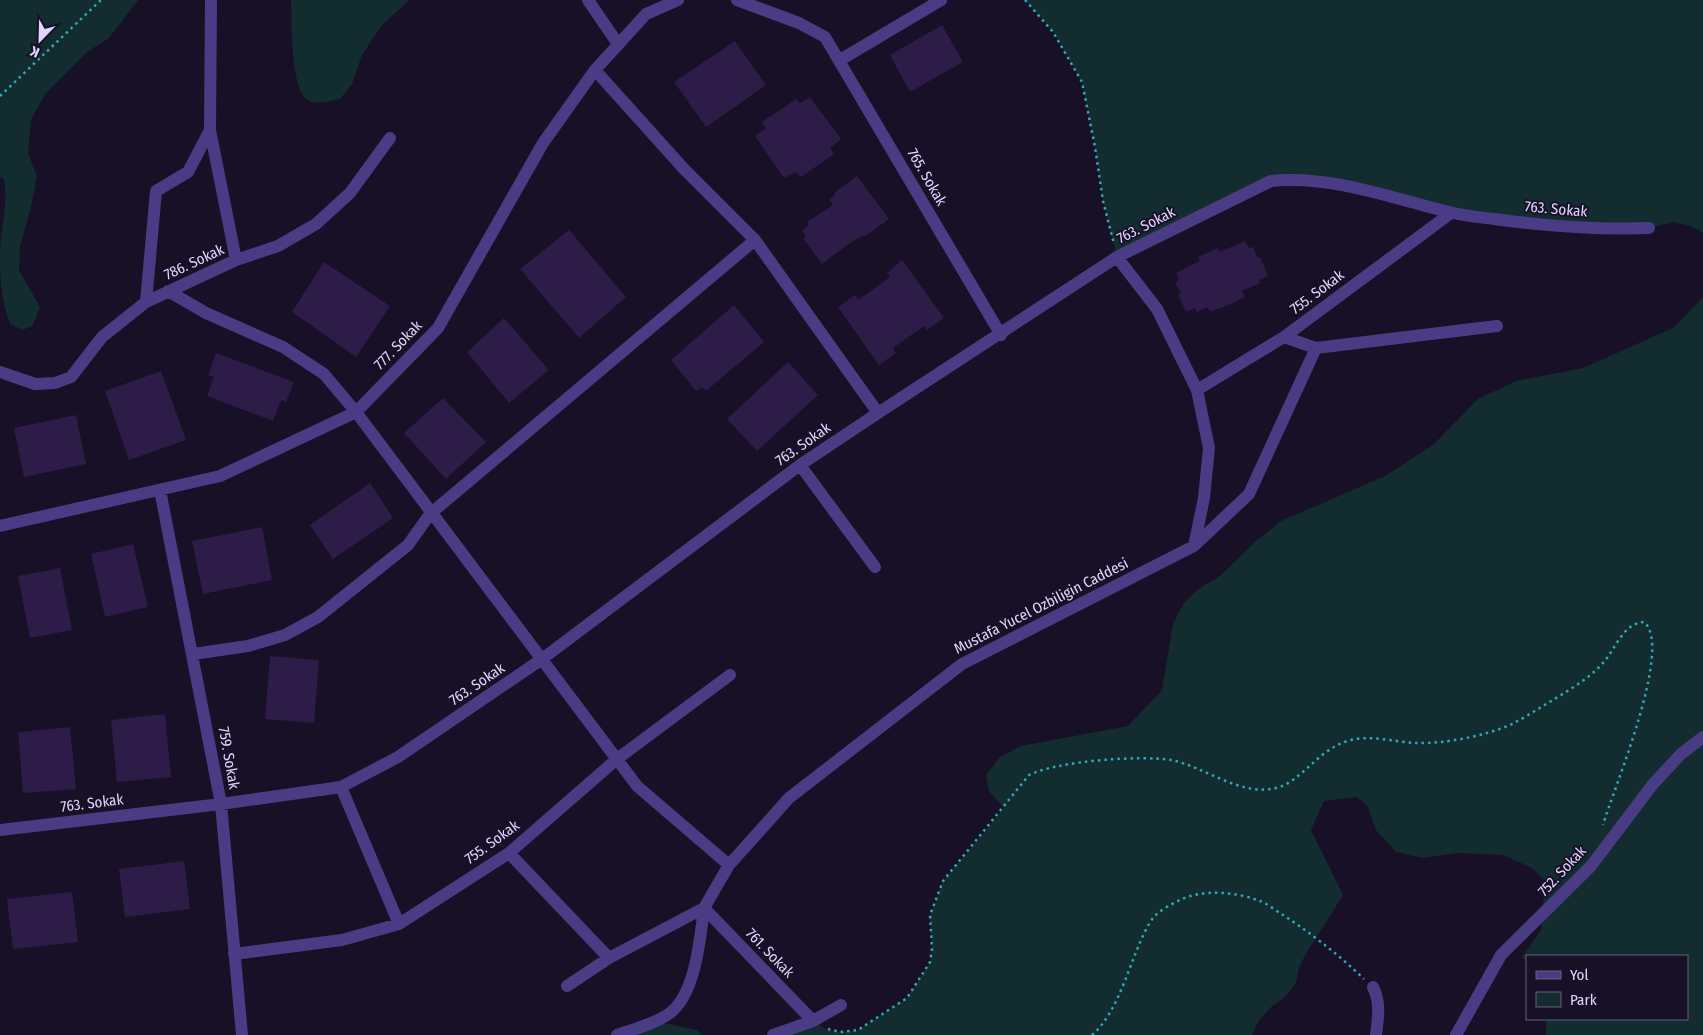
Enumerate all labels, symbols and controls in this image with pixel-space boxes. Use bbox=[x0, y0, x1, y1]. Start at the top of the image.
north arrow bbox=[15, 15, 65, 65]
text: K bbox=[27, 42, 42, 61]
street label: 765. Sokak bbox=[903, 145, 951, 209]
street label: 763. Sokak bbox=[1524, 197, 1588, 221]
street label: 763. Sokak bbox=[1114, 203, 1178, 247]
street label: 786. Sokak bbox=[161, 240, 227, 284]
street label: 755. Sokak bbox=[1287, 266, 1347, 318]
street label: 777. Sokak bbox=[370, 317, 426, 373]
street label: 763. Sokak bbox=[772, 419, 834, 469]
street label: Mustafa Yucel Ozbiligin Caddesi bbox=[951, 554, 1131, 658]
street label: 763. Sokak bbox=[446, 659, 508, 709]
street label: 759. Sokak bbox=[215, 725, 243, 791]
street label: 763. Sokak bbox=[60, 790, 124, 816]
street label: 755. Sokak bbox=[461, 816, 523, 868]
street label: 752. Sokak bbox=[1534, 842, 1590, 900]
street label: 761. Sokak bbox=[742, 925, 798, 981]
legend bbox=[1526, 955, 1688, 1020]
text: Yol bbox=[1570, 966, 1588, 984]
text: Park bbox=[1570, 991, 1597, 1009]

